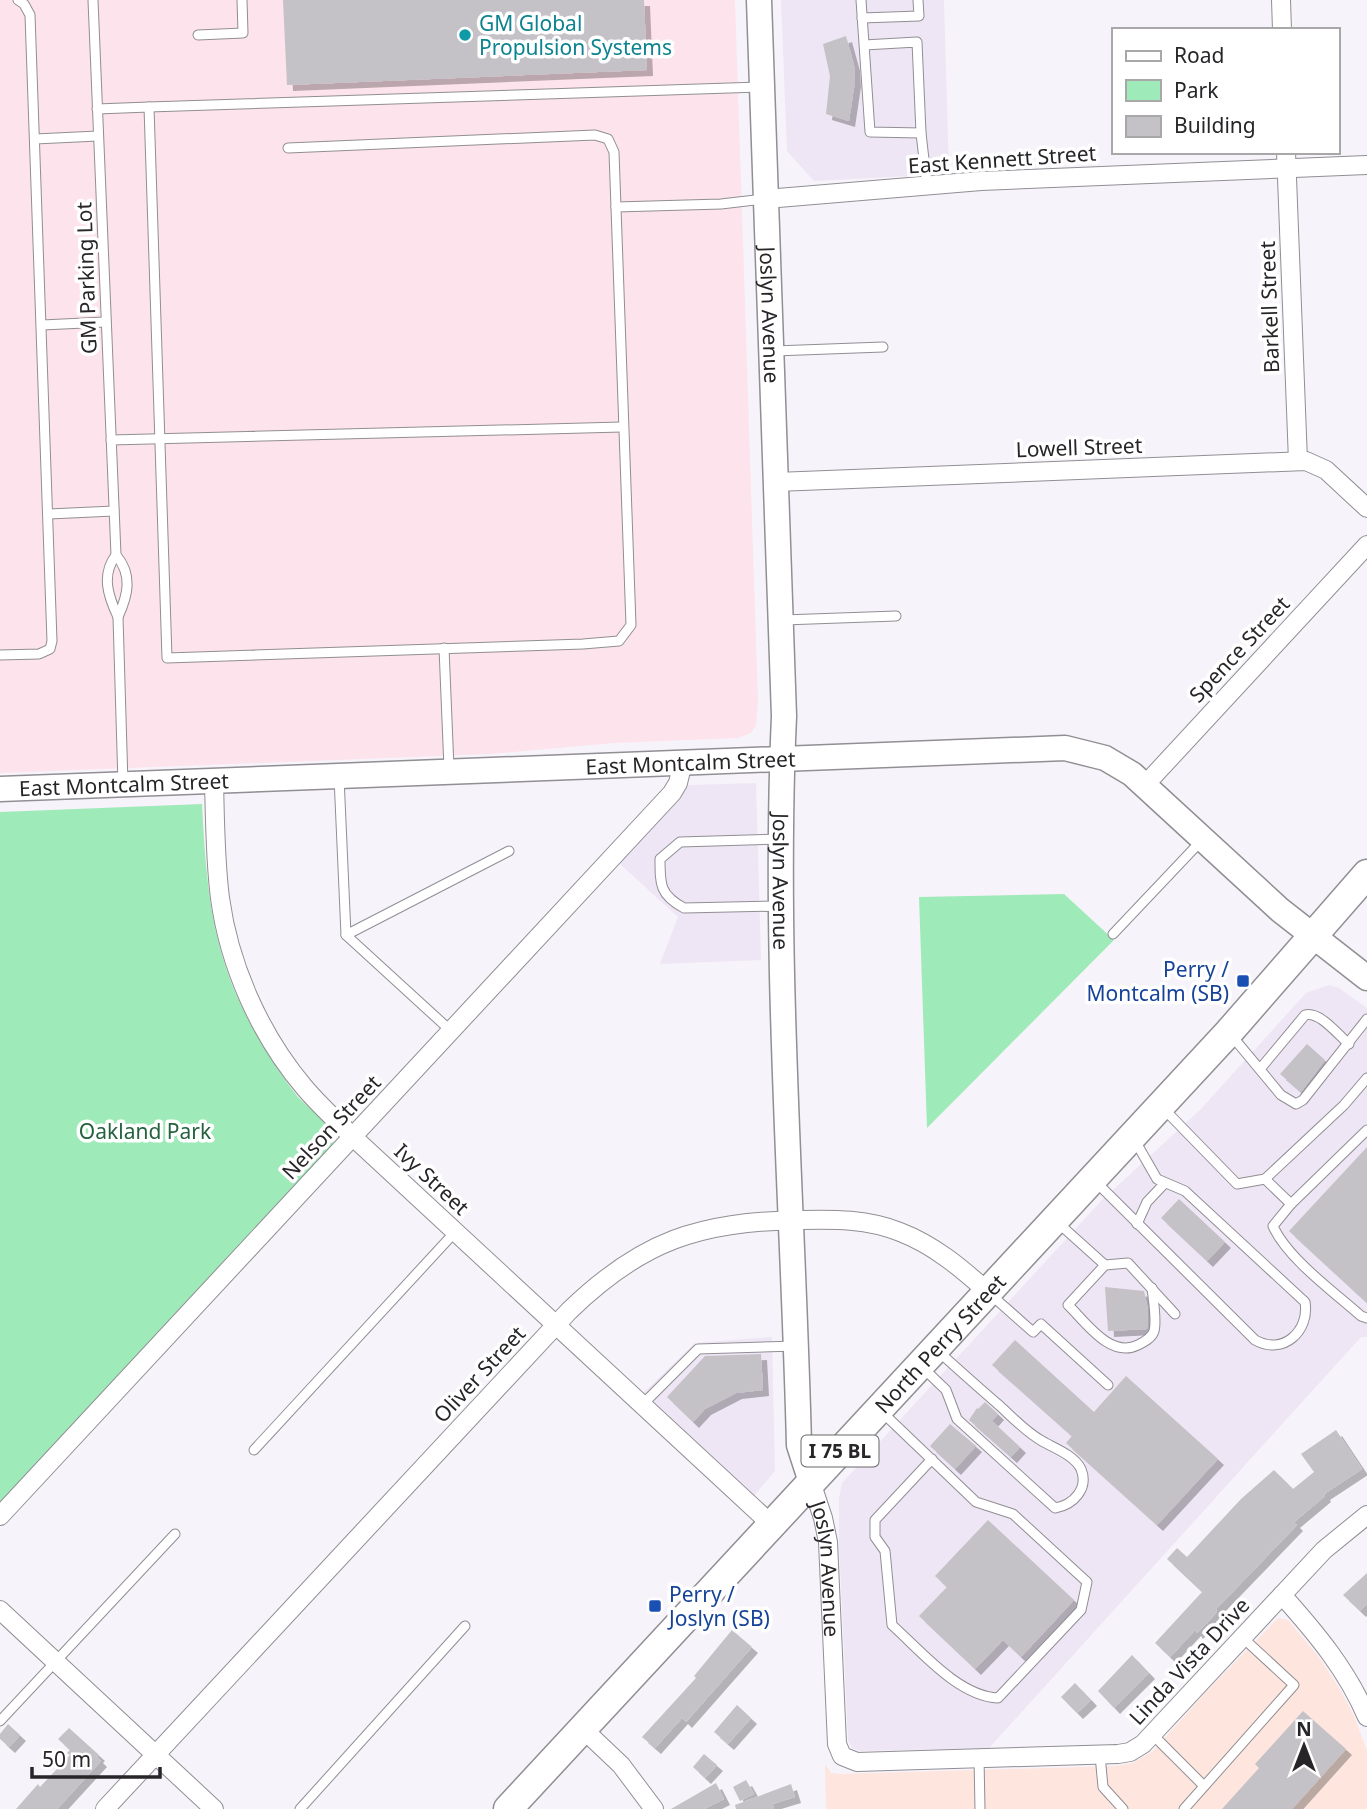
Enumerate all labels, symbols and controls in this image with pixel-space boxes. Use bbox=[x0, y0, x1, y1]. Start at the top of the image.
place label: GM Global Propulsion Systems bbox=[479, 9, 672, 61]
marker: GM Global Propulsion Systems bbox=[457, 27, 473, 43]
legend bbox=[1112, 28, 1339, 154]
text: Road bbox=[1174, 41, 1224, 69]
text: Park bbox=[1174, 76, 1219, 104]
text: Building bbox=[1174, 111, 1256, 139]
street label: East Kennett Street bbox=[907, 138, 1097, 180]
street label: GM Parking Lot bbox=[69, 201, 103, 355]
street label: Barkell Street bbox=[1253, 240, 1285, 373]
street label: Joslyn Avenue bbox=[754, 244, 786, 384]
street label: Lowell Street bbox=[1015, 431, 1143, 463]
street label: Spence Street bbox=[1183, 590, 1296, 708]
street label: East Montcalm Street bbox=[585, 744, 796, 780]
street label: East Montcalm Street bbox=[18, 766, 230, 802]
street label: Joslyn Avenue bbox=[767, 811, 795, 950]
place label: Perry / Montcalm (SB) bbox=[1087, 955, 1229, 1007]
marker: Perry / Montcalm (SB) bbox=[1235, 973, 1251, 989]
street label: Nelson Street bbox=[275, 1068, 387, 1185]
park label: Oakland Park bbox=[79, 1117, 212, 1145]
street label: Ivy Street bbox=[389, 1137, 476, 1221]
street label: North Perry Street bbox=[868, 1268, 1012, 1419]
street label: Oliver Street bbox=[427, 1319, 531, 1428]
road number: I 75 BL bbox=[802, 1436, 878, 1466]
street label: Joslyn Avenue bbox=[804, 1495, 846, 1638]
place label: Perry / Joslyn (SB) bbox=[667, 1580, 770, 1632]
street label: Linda Vista Drive bbox=[1123, 1591, 1255, 1731]
marker: Perry / Joslyn (SB) bbox=[647, 1598, 663, 1614]
north arrow bbox=[1269, 1711, 1339, 1781]
text: N bbox=[1296, 1716, 1312, 1742]
scale bar bbox=[32, 1736, 159, 1780]
text: 50 m bbox=[42, 1745, 91, 1773]

